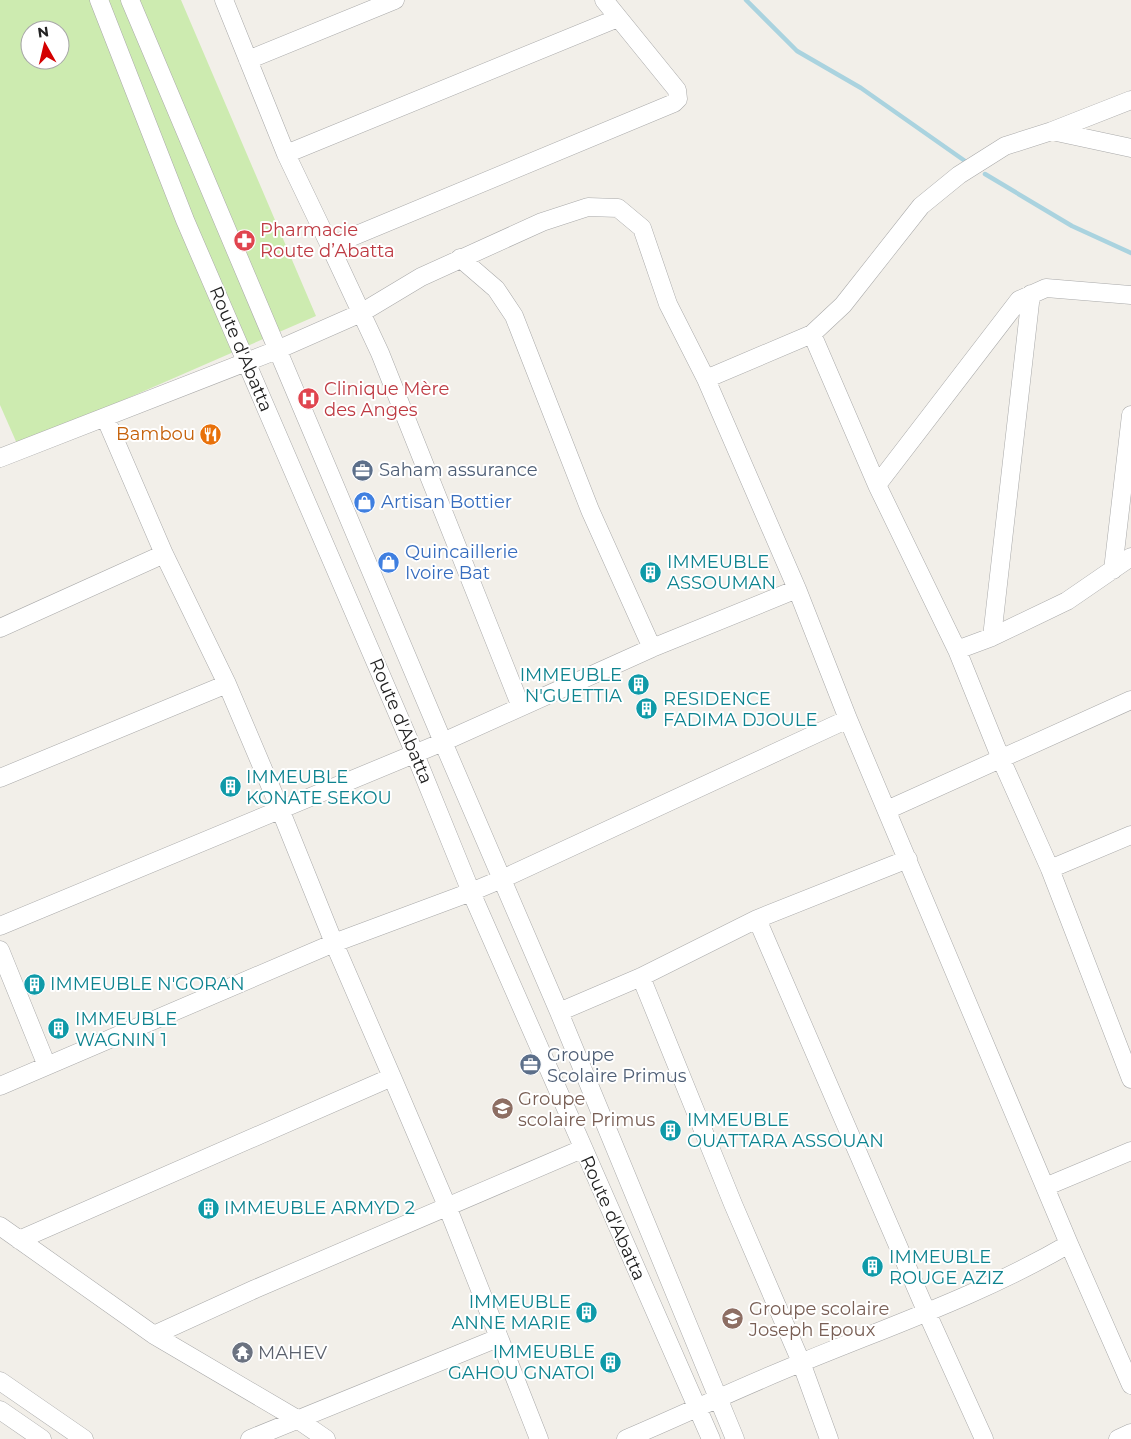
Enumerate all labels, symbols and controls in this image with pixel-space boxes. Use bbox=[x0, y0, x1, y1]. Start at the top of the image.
north arrow bbox=[20, 20, 70, 70]
text: N bbox=[36, 22, 50, 42]
place label: Pharmacie Route d’Abatta bbox=[260, 219, 395, 262]
pharmacy icon: Pharmacie Route d’Abatta bbox=[232, 228, 256, 252]
street label: Route d'Abatta bbox=[205, 283, 277, 415]
place label: Clinique Mère des Anges bbox=[324, 378, 449, 421]
hospital icon: Clinique Mère des Anges bbox=[296, 387, 320, 411]
restaurant icon: Bambou bbox=[199, 422, 223, 446]
place label: Bambou bbox=[116, 423, 195, 445]
office icon: Saham assurance bbox=[351, 458, 375, 482]
place label: Saham assurance bbox=[379, 459, 538, 481]
shop icon: Artisan Bottier bbox=[353, 490, 377, 514]
place label: Artisan Bottier bbox=[381, 491, 512, 513]
place label: Quincaillerie Ivoire Bat bbox=[405, 541, 518, 584]
shop icon: Quincaillerie Ivoire Bat bbox=[377, 550, 401, 574]
place label: IMMEUBLE ASSOUMAN bbox=[667, 551, 776, 594]
building icon: IMMEUBLE ASSOUMAN bbox=[639, 560, 663, 584]
street label: Route d'Abatta bbox=[365, 655, 437, 787]
place label: IMMEUBLE N'GUETTIA bbox=[520, 664, 622, 707]
building icon: IMMEUBLE N'GUETTIA bbox=[626, 673, 650, 697]
place label: RESIDENCE FADIMA DJOULE bbox=[663, 688, 817, 731]
building icon: RESIDENCE FADIMA DJOULE bbox=[635, 697, 659, 721]
place label: IMMEUBLE KONATE SEKOU bbox=[246, 766, 392, 809]
building icon: IMMEUBLE KONATE SEKOU bbox=[218, 775, 242, 799]
building icon: IMMEUBLE N'GORAN bbox=[22, 972, 46, 996]
place label: IMMEUBLE N'GORAN bbox=[50, 973, 245, 995]
place label: IMMEUBLE WAGNIN 1 bbox=[75, 1008, 177, 1051]
building icon: IMMEUBLE WAGNIN 1 bbox=[47, 1017, 71, 1041]
place label: Groupe Scolaire Primus bbox=[547, 1044, 687, 1087]
office icon: Groupe Scolaire Primus bbox=[519, 1053, 543, 1077]
place label: Groupe scolaire Primus bbox=[518, 1088, 656, 1131]
school or university icon: Groupe scolaire Primus bbox=[490, 1097, 514, 1121]
place label: IMMEUBLE OUATTARA ASSOUAN bbox=[687, 1109, 884, 1152]
building icon: IMMEUBLE OUATTARA ASSOUAN bbox=[659, 1118, 683, 1142]
street label: Route d'Abatta bbox=[576, 1152, 650, 1284]
building icon: IMMEUBLE ARMYD 2 bbox=[196, 1196, 220, 1220]
place label: IMMEUBLE ARMYD 2 bbox=[224, 1197, 415, 1219]
place label: IMMEUBLE ROUGE AZIZ bbox=[889, 1246, 1004, 1289]
building icon: IMMEUBLE ROUGE AZIZ bbox=[861, 1255, 885, 1279]
place label: IMMEUBLE ANNE MARIE bbox=[451, 1291, 571, 1334]
place label: Groupe scolaire Joseph Epoux bbox=[748, 1298, 889, 1341]
building icon: IMMEUBLE ANNE MARIE bbox=[575, 1300, 599, 1324]
school or university icon: Groupe scolaire Joseph Epoux bbox=[721, 1307, 745, 1331]
temple icon: MAHEV bbox=[230, 1341, 254, 1365]
place label: IMMEUBLE GAHOU GNATOI bbox=[448, 1341, 595, 1384]
place label: MAHEV bbox=[258, 1342, 328, 1364]
building icon: IMMEUBLE GAHOU GNATOI bbox=[599, 1350, 623, 1374]

